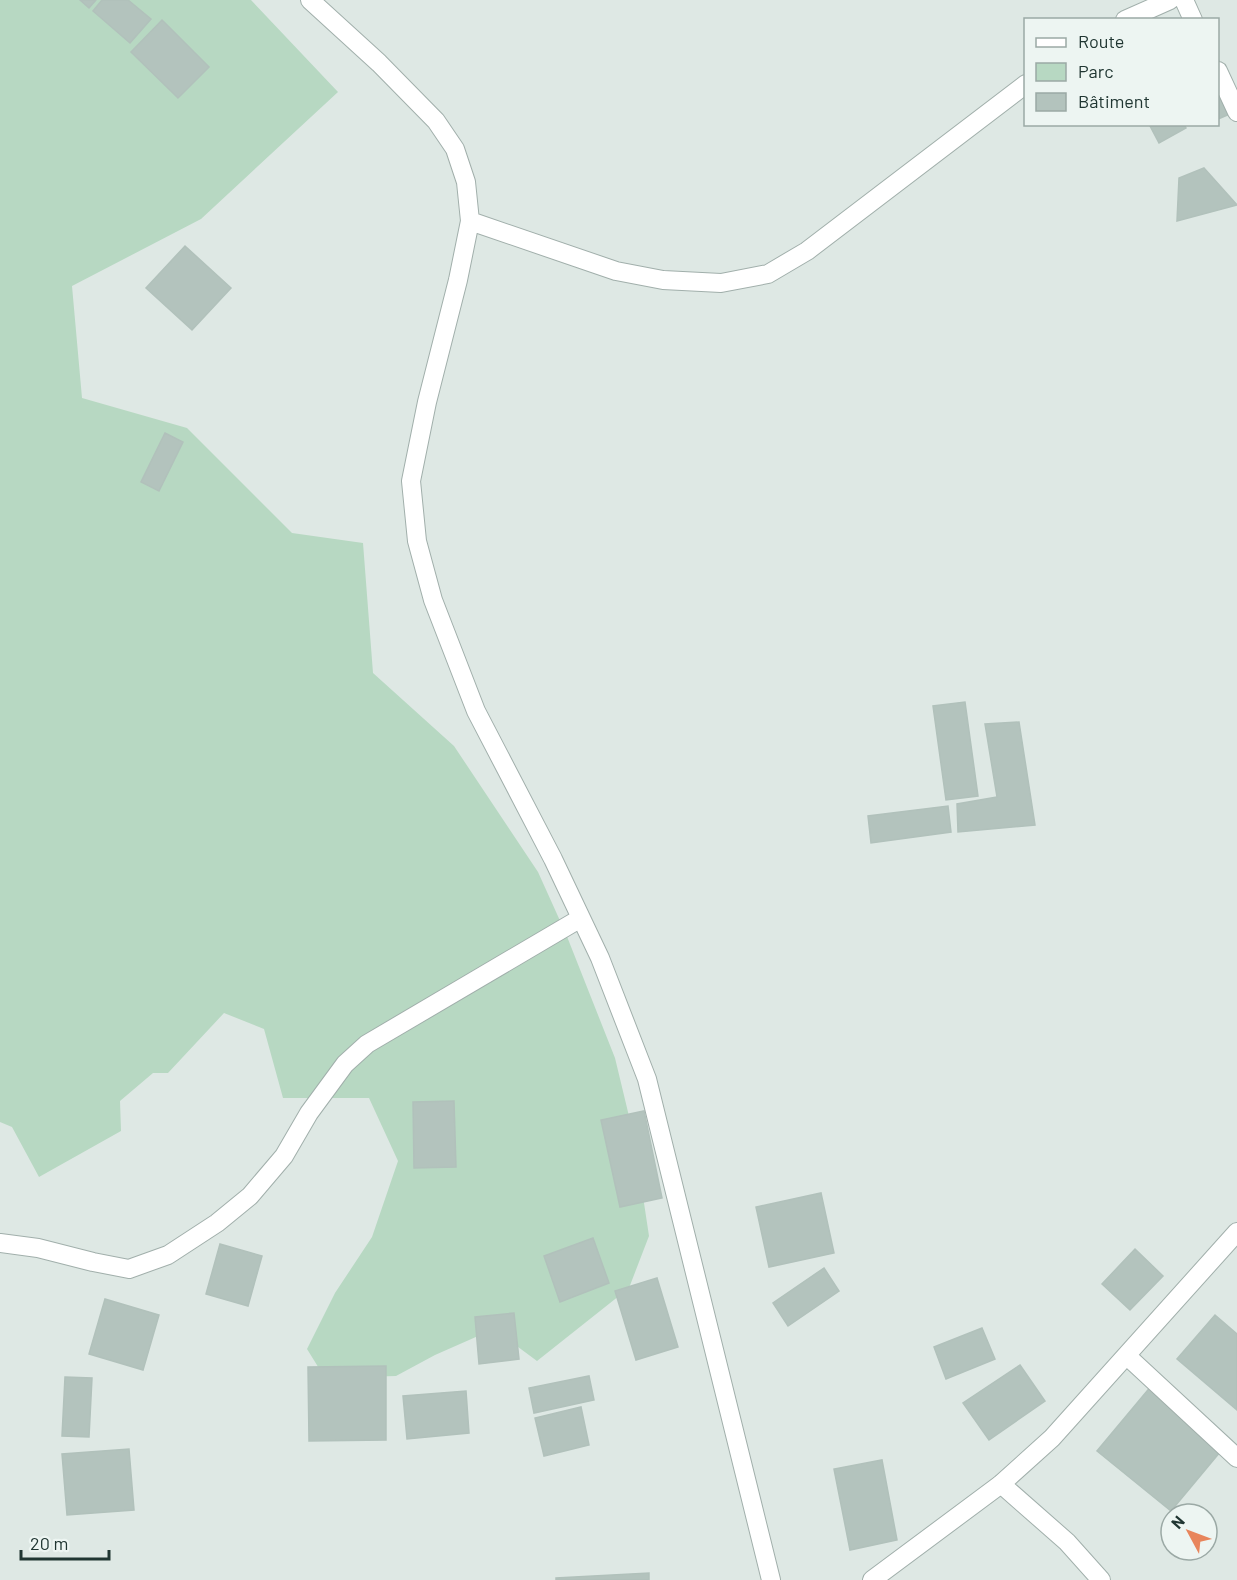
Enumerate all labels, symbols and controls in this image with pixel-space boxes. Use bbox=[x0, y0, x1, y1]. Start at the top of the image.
legend bbox=[1024, 18, 1219, 126]
text: Route bbox=[1078, 30, 1124, 52]
text: Parc bbox=[1078, 60, 1114, 82]
text: Bâtiment bbox=[1078, 90, 1150, 112]
north arrow bbox=[1159, 1502, 1219, 1562]
text: N bbox=[1167, 1512, 1188, 1532]
scale bar bbox=[21, 1523, 110, 1561]
text: 20 m bbox=[30, 1532, 68, 1554]

